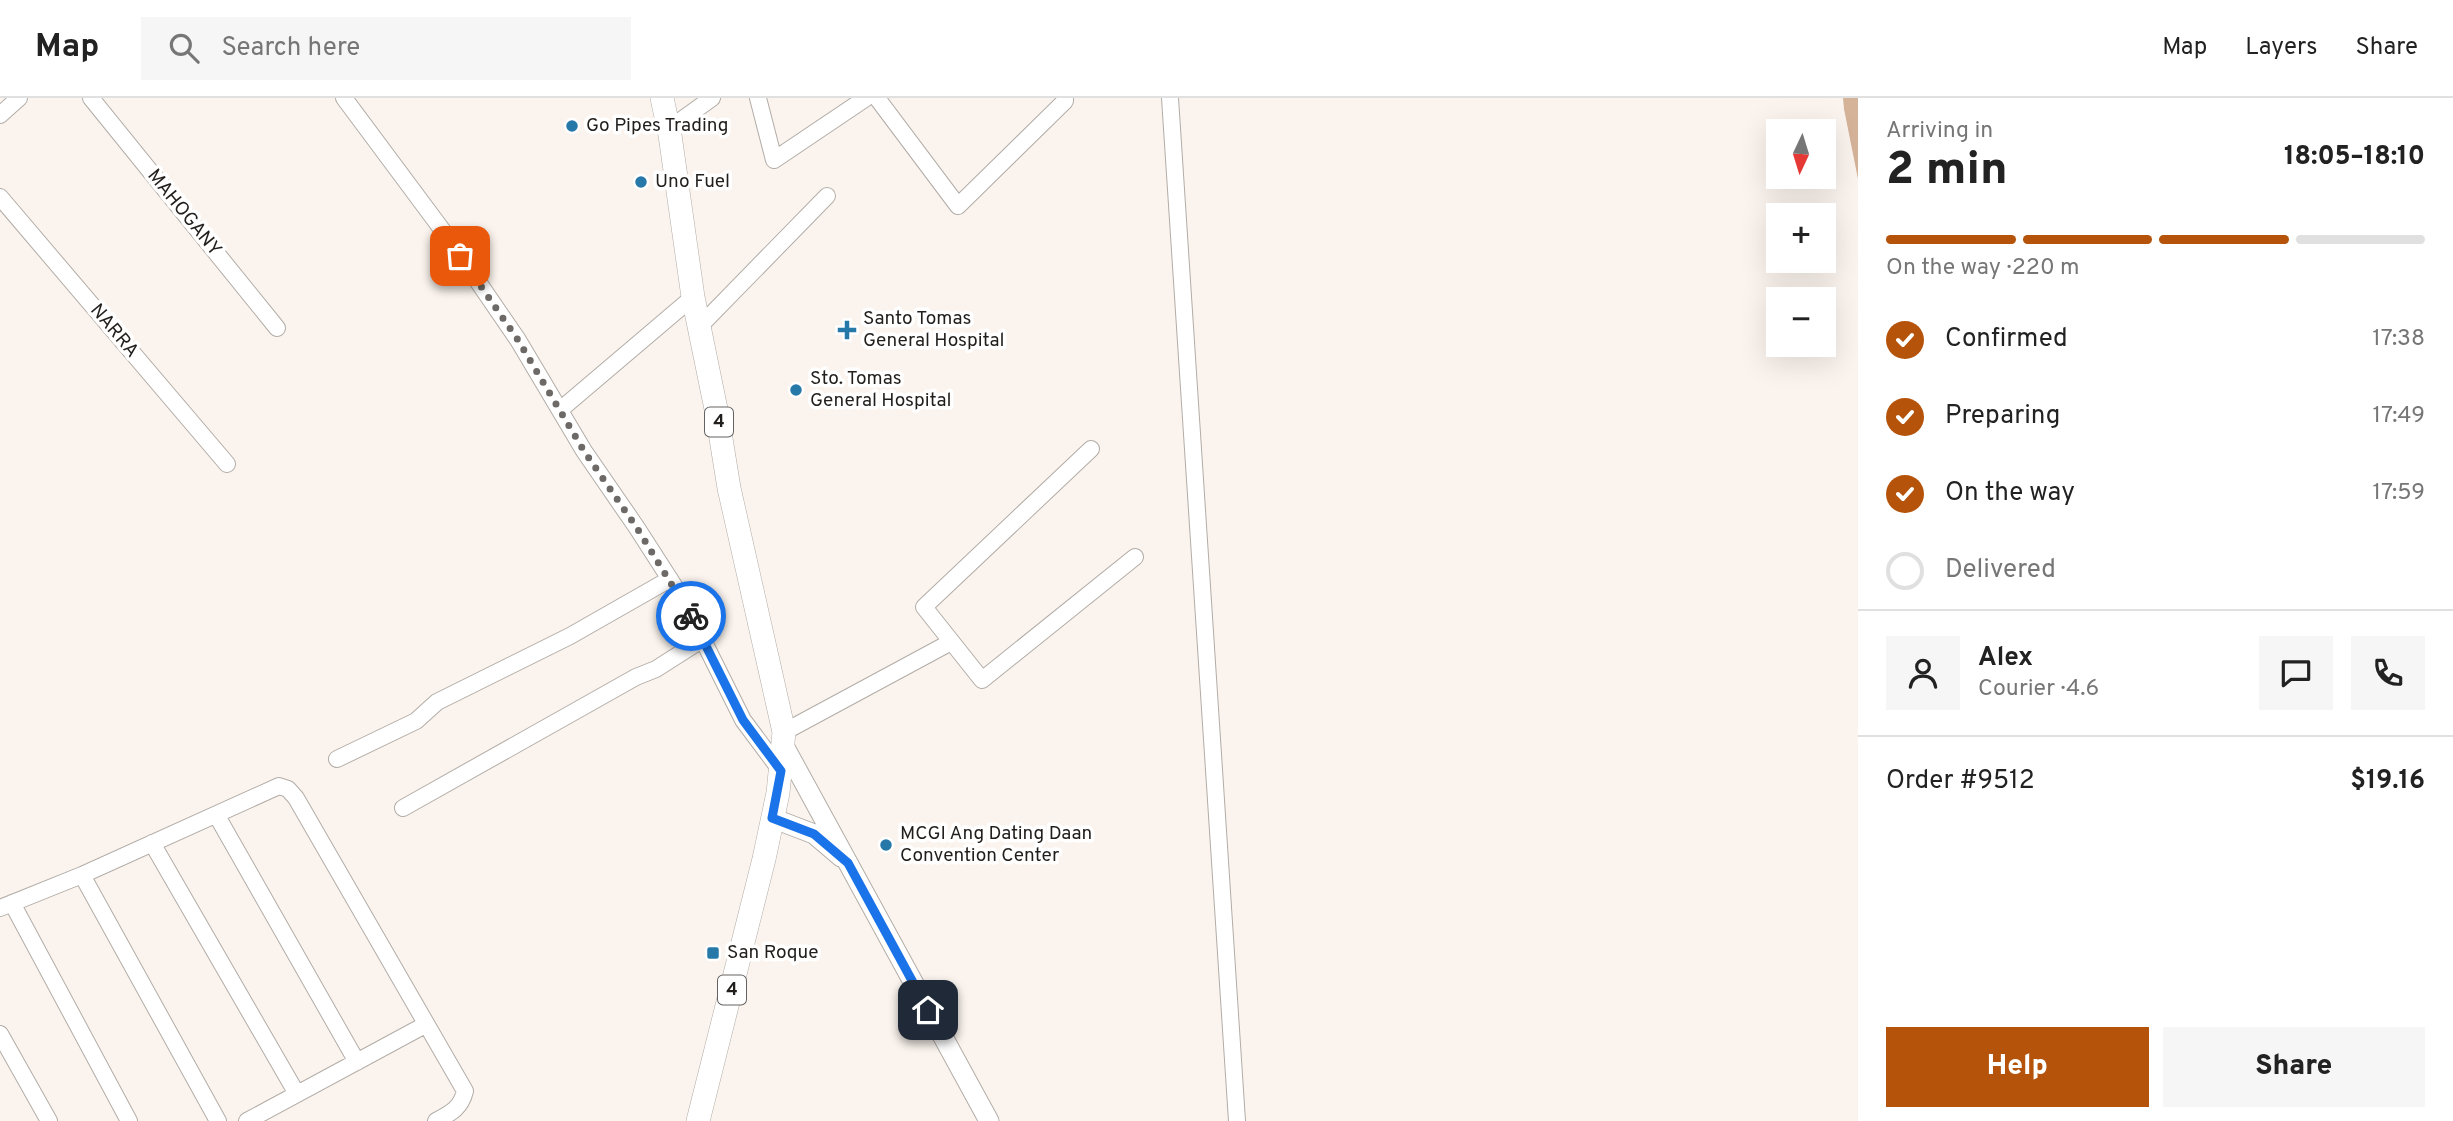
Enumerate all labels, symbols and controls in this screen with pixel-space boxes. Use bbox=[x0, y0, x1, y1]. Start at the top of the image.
search box bbox=[141, 17, 631, 80]
text: Map bbox=[35, 27, 99, 69]
icon: search bbox=[165, 29, 203, 67]
text: Search here bbox=[221, 32, 360, 65]
text: Map bbox=[2162, 33, 2207, 63]
text: Layers bbox=[2245, 33, 2317, 63]
text: Share bbox=[2355, 33, 2418, 63]
place label: Go Pipes Trading bbox=[586, 114, 729, 138]
text: Arriving in bbox=[1886, 117, 1993, 146]
marker: Go Pipes Trading bbox=[564, 118, 580, 134]
north arrow bbox=[1766, 119, 1836, 189]
map controls bbox=[1766, 119, 1836, 357]
text: 18:05–18:10 bbox=[2284, 141, 2425, 174]
text: 2 min bbox=[1886, 142, 2008, 201]
street label: MAHOGANY bbox=[142, 165, 226, 261]
place label: Uno Fuel bbox=[655, 170, 730, 194]
marker: Uno Fuel bbox=[633, 174, 649, 190]
button: + bbox=[1766, 203, 1836, 273]
pin bbox=[430, 226, 490, 286]
icon: bag bbox=[441, 237, 479, 275]
text: On the way · 220 m bbox=[1886, 254, 2080, 283]
button: − bbox=[1766, 287, 1836, 357]
street label: NARRA bbox=[84, 299, 144, 363]
place label: Santo Tomas General Hospital bbox=[863, 307, 1005, 353]
marker: Santo Tomas General Hospital bbox=[837, 320, 857, 340]
icon: check bbox=[1886, 321, 1924, 359]
text: Confirmed bbox=[1945, 323, 2068, 356]
text: 17:38 bbox=[2372, 325, 2425, 354]
place label: Sto. Tomas General Hospital bbox=[810, 367, 952, 413]
marker: Sto. Tomas General Hospital bbox=[788, 382, 804, 398]
icon: check bbox=[1886, 398, 1924, 436]
text: Preparing bbox=[1945, 400, 2060, 433]
text: 17:49 bbox=[2373, 402, 2425, 431]
road number: 4 bbox=[705, 408, 733, 436]
icon: check bbox=[1886, 475, 1924, 513]
text: On the way bbox=[1945, 477, 2075, 510]
text: 17:59 bbox=[2372, 479, 2425, 508]
text: Delivered bbox=[1945, 554, 2056, 587]
courier bbox=[656, 581, 726, 651]
icon: bike bbox=[672, 597, 710, 635]
button: person bbox=[1886, 636, 1960, 710]
button: chat bbox=[2259, 636, 2333, 710]
button: phone bbox=[2351, 636, 2425, 710]
text: Alex bbox=[1978, 642, 2033, 675]
text: Courier · 4.6 bbox=[1978, 675, 2099, 704]
text: Order #9512 bbox=[1886, 765, 2035, 798]
text: $19.16 bbox=[2350, 765, 2425, 798]
place label: MCGI Ang Dating Daan Convention Center bbox=[900, 822, 1092, 868]
marker: MCGI Ang Dating Daan Convention Center bbox=[878, 837, 894, 853]
place label: San Roque bbox=[727, 941, 818, 965]
marker: San Roque bbox=[705, 945, 721, 961]
road number: 4 bbox=[718, 976, 746, 1004]
pin bbox=[898, 980, 958, 1040]
icon: home bbox=[909, 991, 947, 1029]
button: Help bbox=[1886, 1027, 2149, 1107]
button: Share bbox=[2163, 1027, 2425, 1107]

